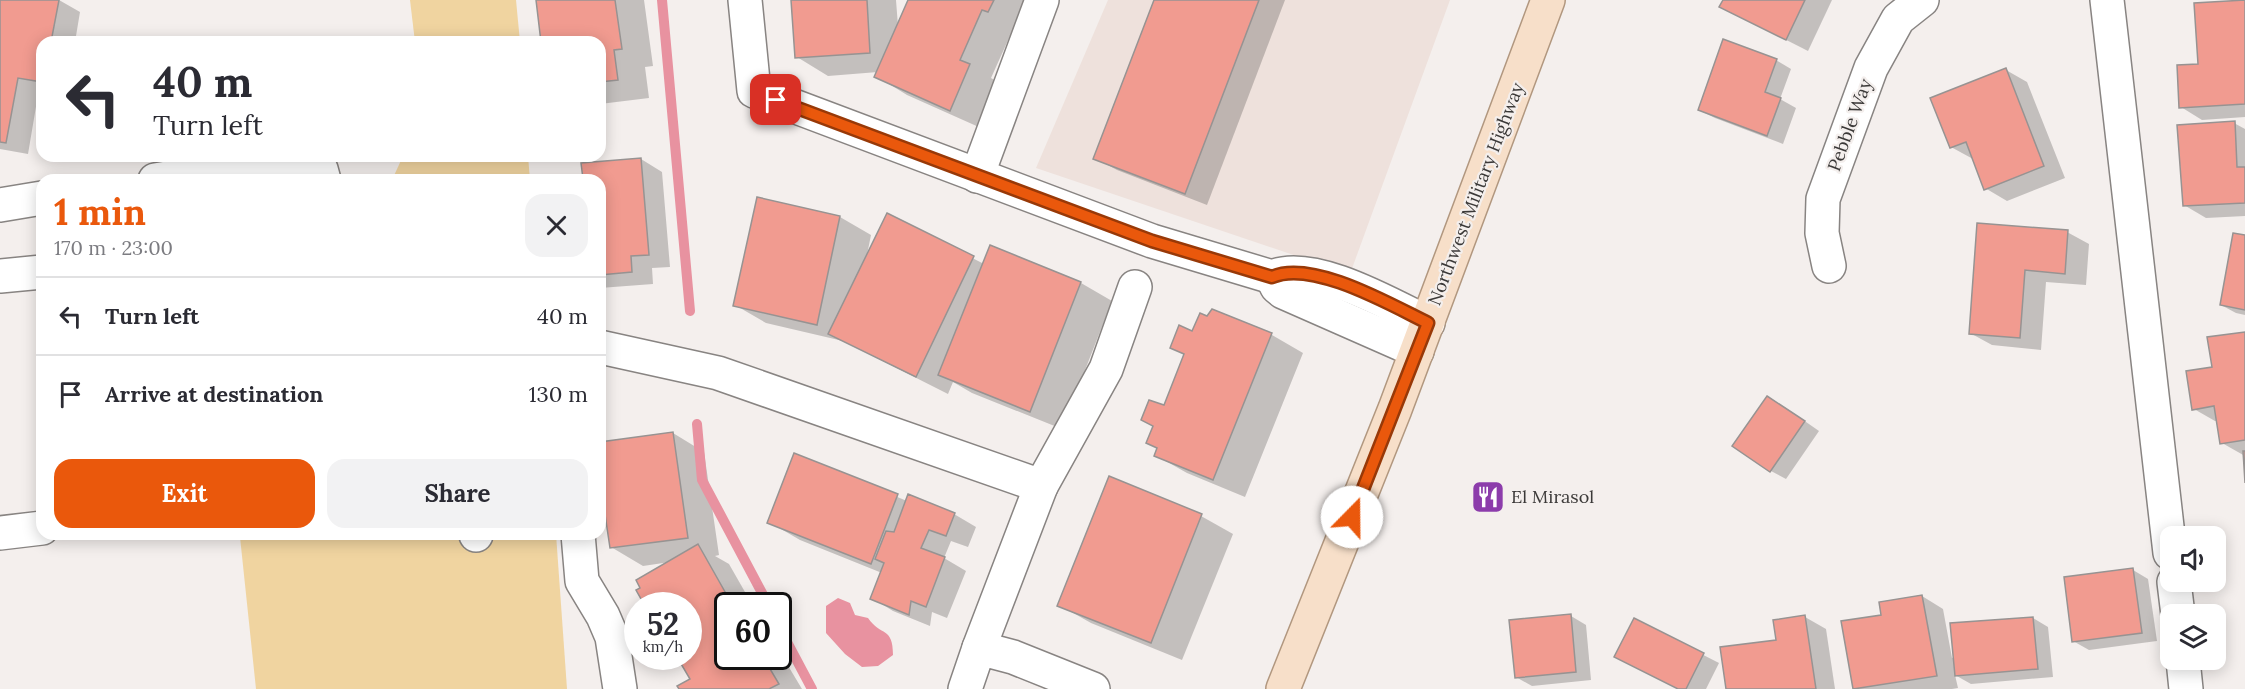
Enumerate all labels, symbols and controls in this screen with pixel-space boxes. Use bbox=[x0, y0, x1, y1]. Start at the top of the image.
text: 40 m bbox=[153, 55, 252, 109]
icon: left bbox=[54, 60, 132, 138]
pin bbox=[750, 74, 801, 125]
street label: Pebble Way bbox=[1822, 75, 1877, 174]
street label: Northwest Military Highway bbox=[1422, 79, 1529, 309]
icon: arrive bbox=[759, 83, 792, 116]
text: Turn left bbox=[153, 108, 263, 142]
text: 1 min bbox=[54, 189, 146, 235]
button: close bbox=[525, 194, 588, 257]
text: 170 m · 23:00 bbox=[54, 235, 173, 260]
icon: left bbox=[54, 300, 87, 333]
text: Turn left bbox=[105, 302, 199, 330]
text: 40 m bbox=[537, 302, 588, 330]
icon: arrive bbox=[54, 378, 87, 411]
text: Arrive at destination bbox=[105, 380, 323, 408]
text: 130 m bbox=[529, 380, 588, 408]
button: Exit bbox=[54, 459, 315, 528]
button: Share bbox=[327, 459, 588, 528]
restaurant icon: El Mirasol bbox=[1470, 479, 1506, 515]
position arrow bbox=[1320, 485, 1384, 549]
place label: El Mirasol bbox=[1511, 485, 1594, 508]
map controls bbox=[2160, 526, 2226, 670]
button: sound bbox=[2160, 526, 2226, 592]
speed limit sign: 60 bbox=[714, 592, 792, 670]
button: layers bbox=[2160, 604, 2226, 670]
text: 52 bbox=[647, 605, 679, 643]
text: km/h bbox=[643, 637, 683, 656]

